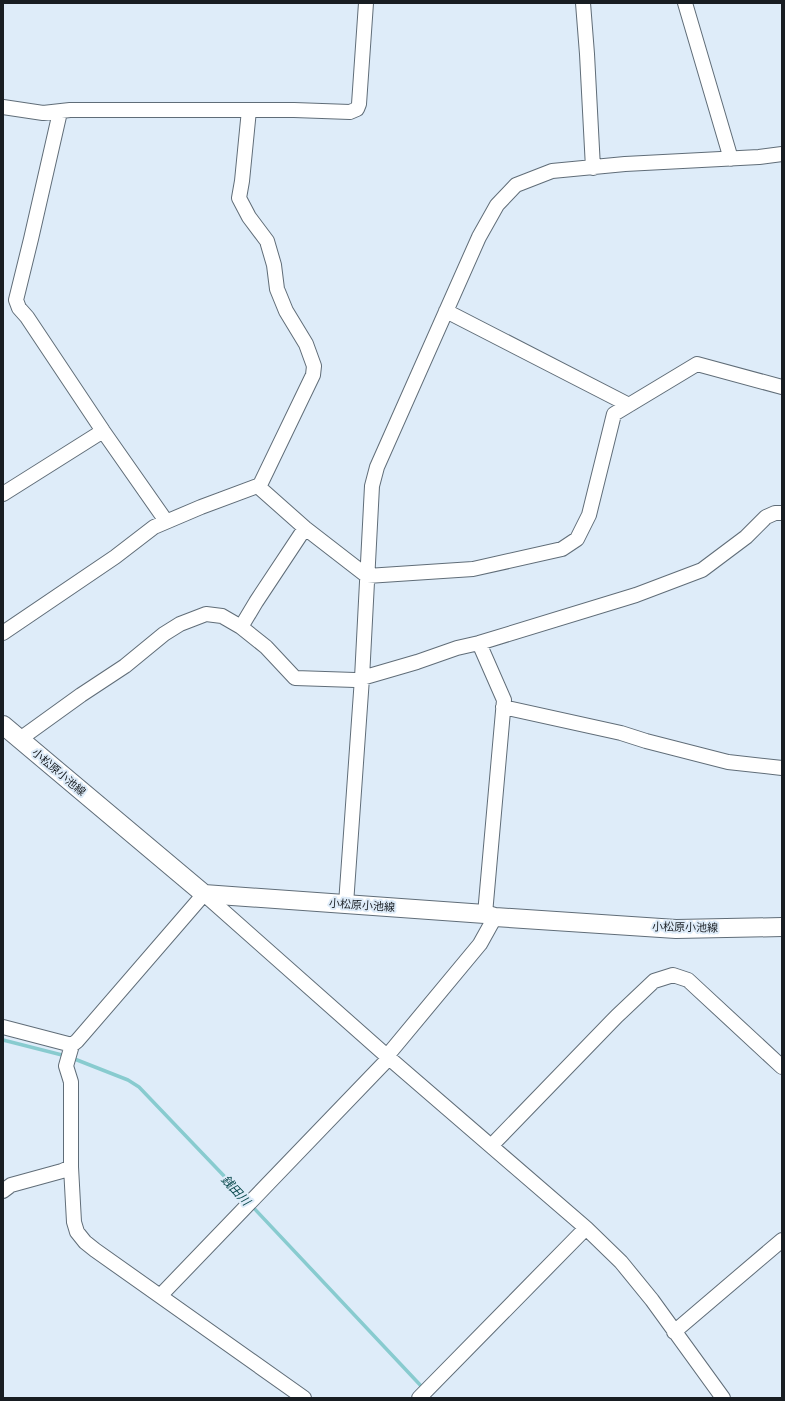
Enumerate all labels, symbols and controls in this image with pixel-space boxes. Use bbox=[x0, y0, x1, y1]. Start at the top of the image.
street label: 小松原小池線 bbox=[29, 745, 89, 799]
street label: 小松原小池線 bbox=[329, 896, 395, 914]
street label: 小松原小池線 bbox=[652, 919, 718, 935]
water label: 銭田川 bbox=[218, 1172, 255, 1210]

